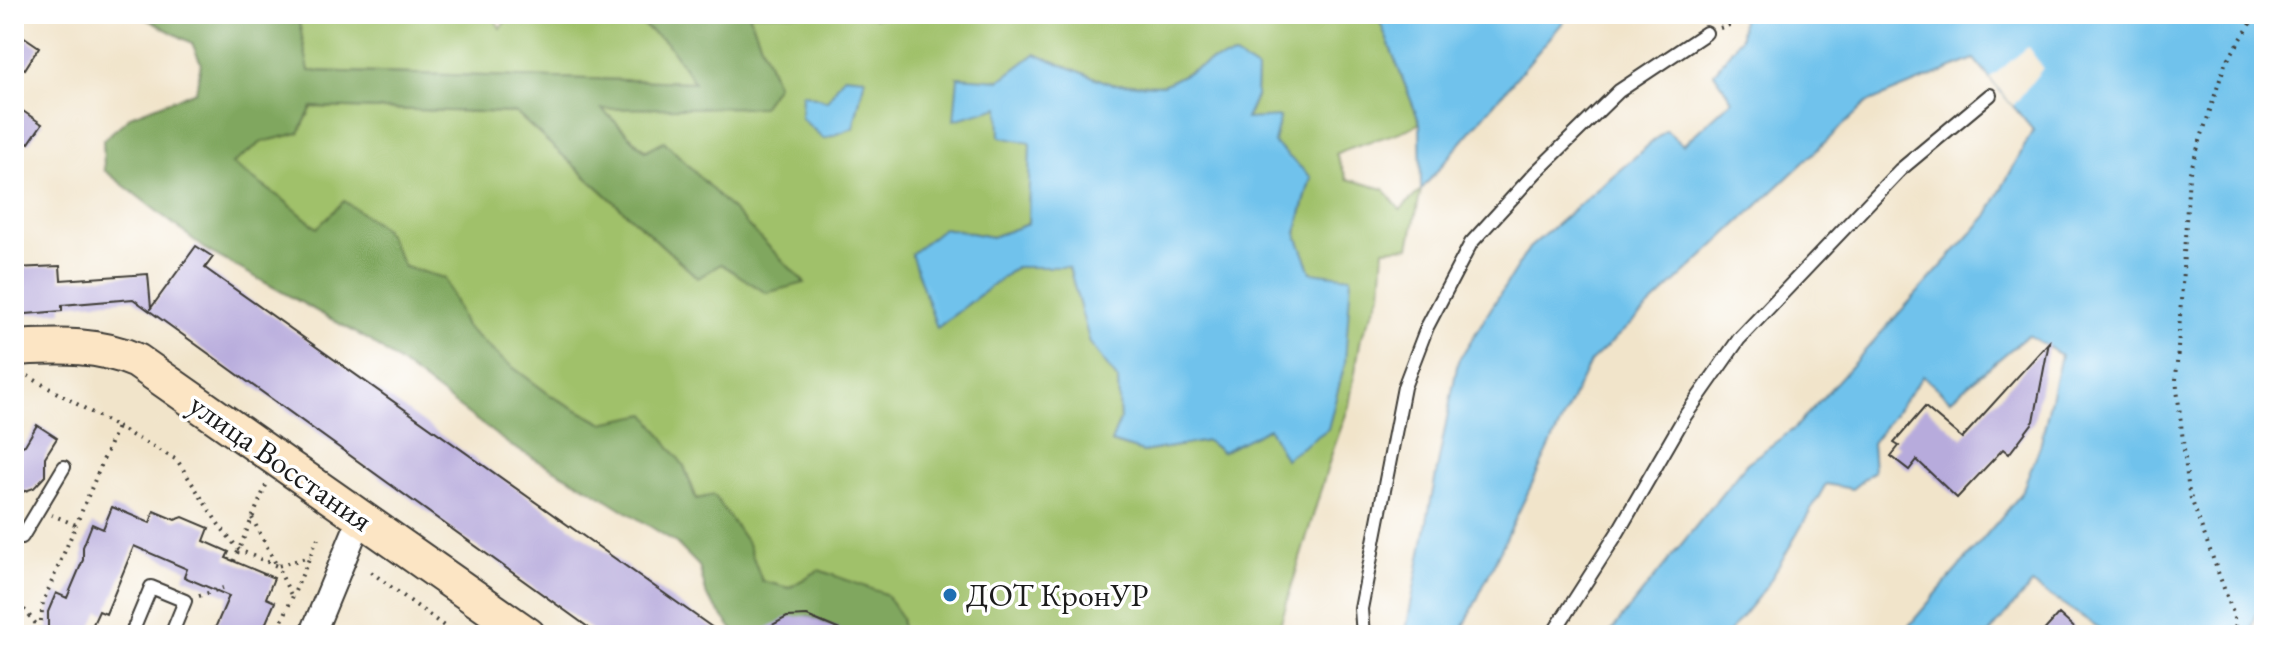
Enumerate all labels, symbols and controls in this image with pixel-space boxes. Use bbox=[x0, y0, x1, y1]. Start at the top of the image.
street label: улица Восстания bbox=[181, 383, 381, 541]
place label: ДОТ КронУР bbox=[966, 574, 1149, 616]
marker: ДОТ КронУР bbox=[941, 586, 959, 604]

